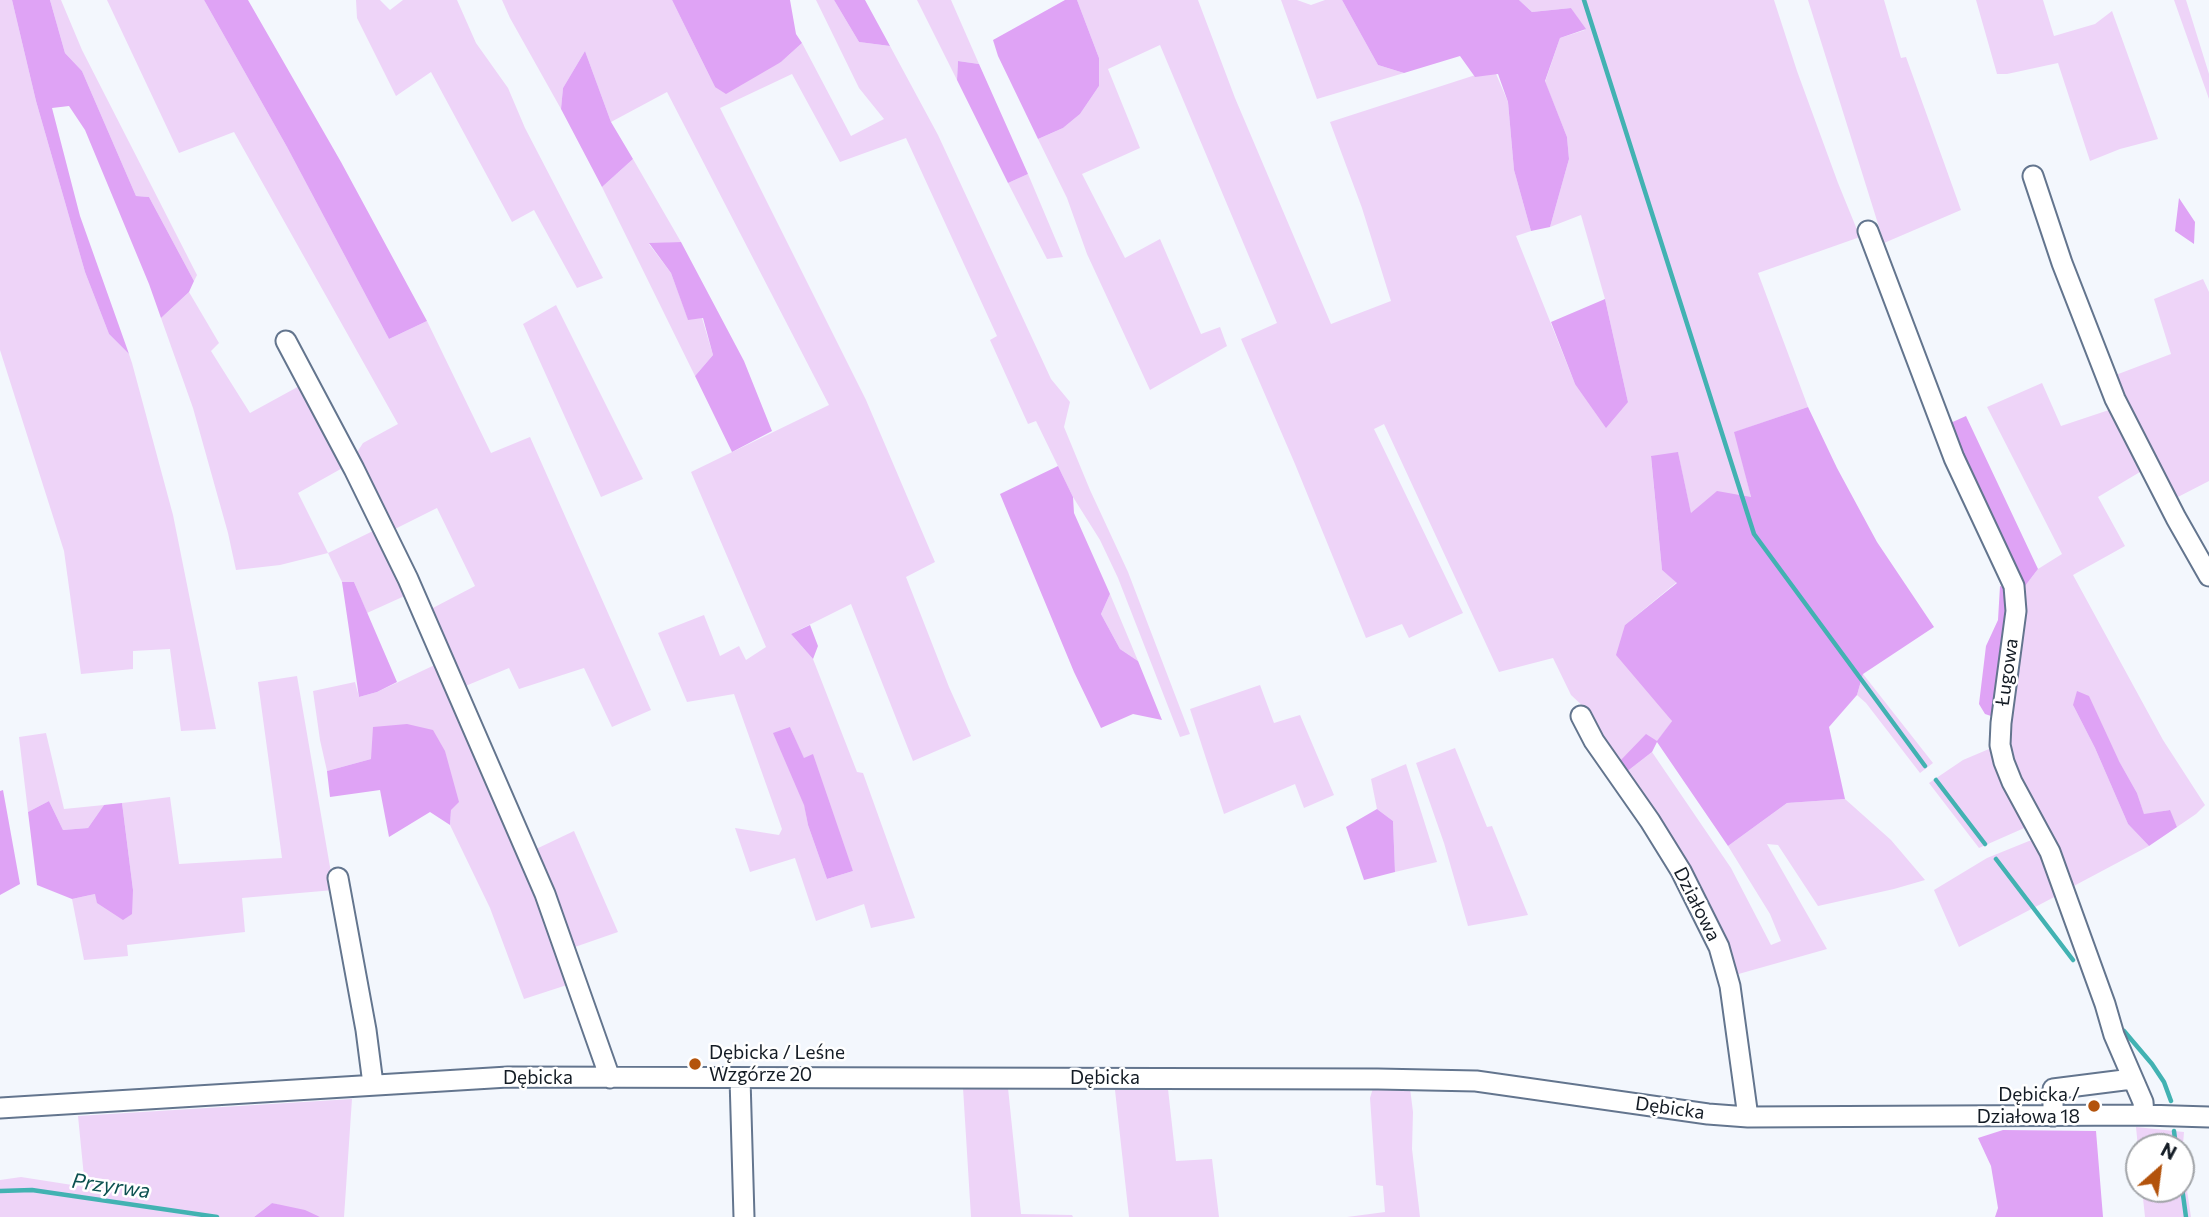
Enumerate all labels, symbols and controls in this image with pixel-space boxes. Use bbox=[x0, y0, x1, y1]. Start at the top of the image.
street label: Ługowa bbox=[1991, 637, 2023, 707]
street label: Działowa bbox=[1669, 863, 1725, 945]
place label: Dębicka / Leśne Wzgórze 20 bbox=[709, 1042, 845, 1086]
marker: Dębicka / Leśne Wzgórze 20 bbox=[687, 1056, 703, 1072]
street label: Dębicka bbox=[503, 1067, 573, 1089]
street label: Dębicka bbox=[1070, 1067, 1140, 1089]
place label: Dębicka / Działowa 18 bbox=[1977, 1084, 2080, 1128]
street label: Dębicka bbox=[1634, 1092, 1706, 1124]
marker: Dębicka / Działowa 18 bbox=[2086, 1098, 2102, 1114]
north arrow bbox=[2125, 1133, 2195, 1203]
text: N bbox=[2157, 1137, 2181, 1164]
water label: Przyrwa bbox=[70, 1168, 152, 1204]

